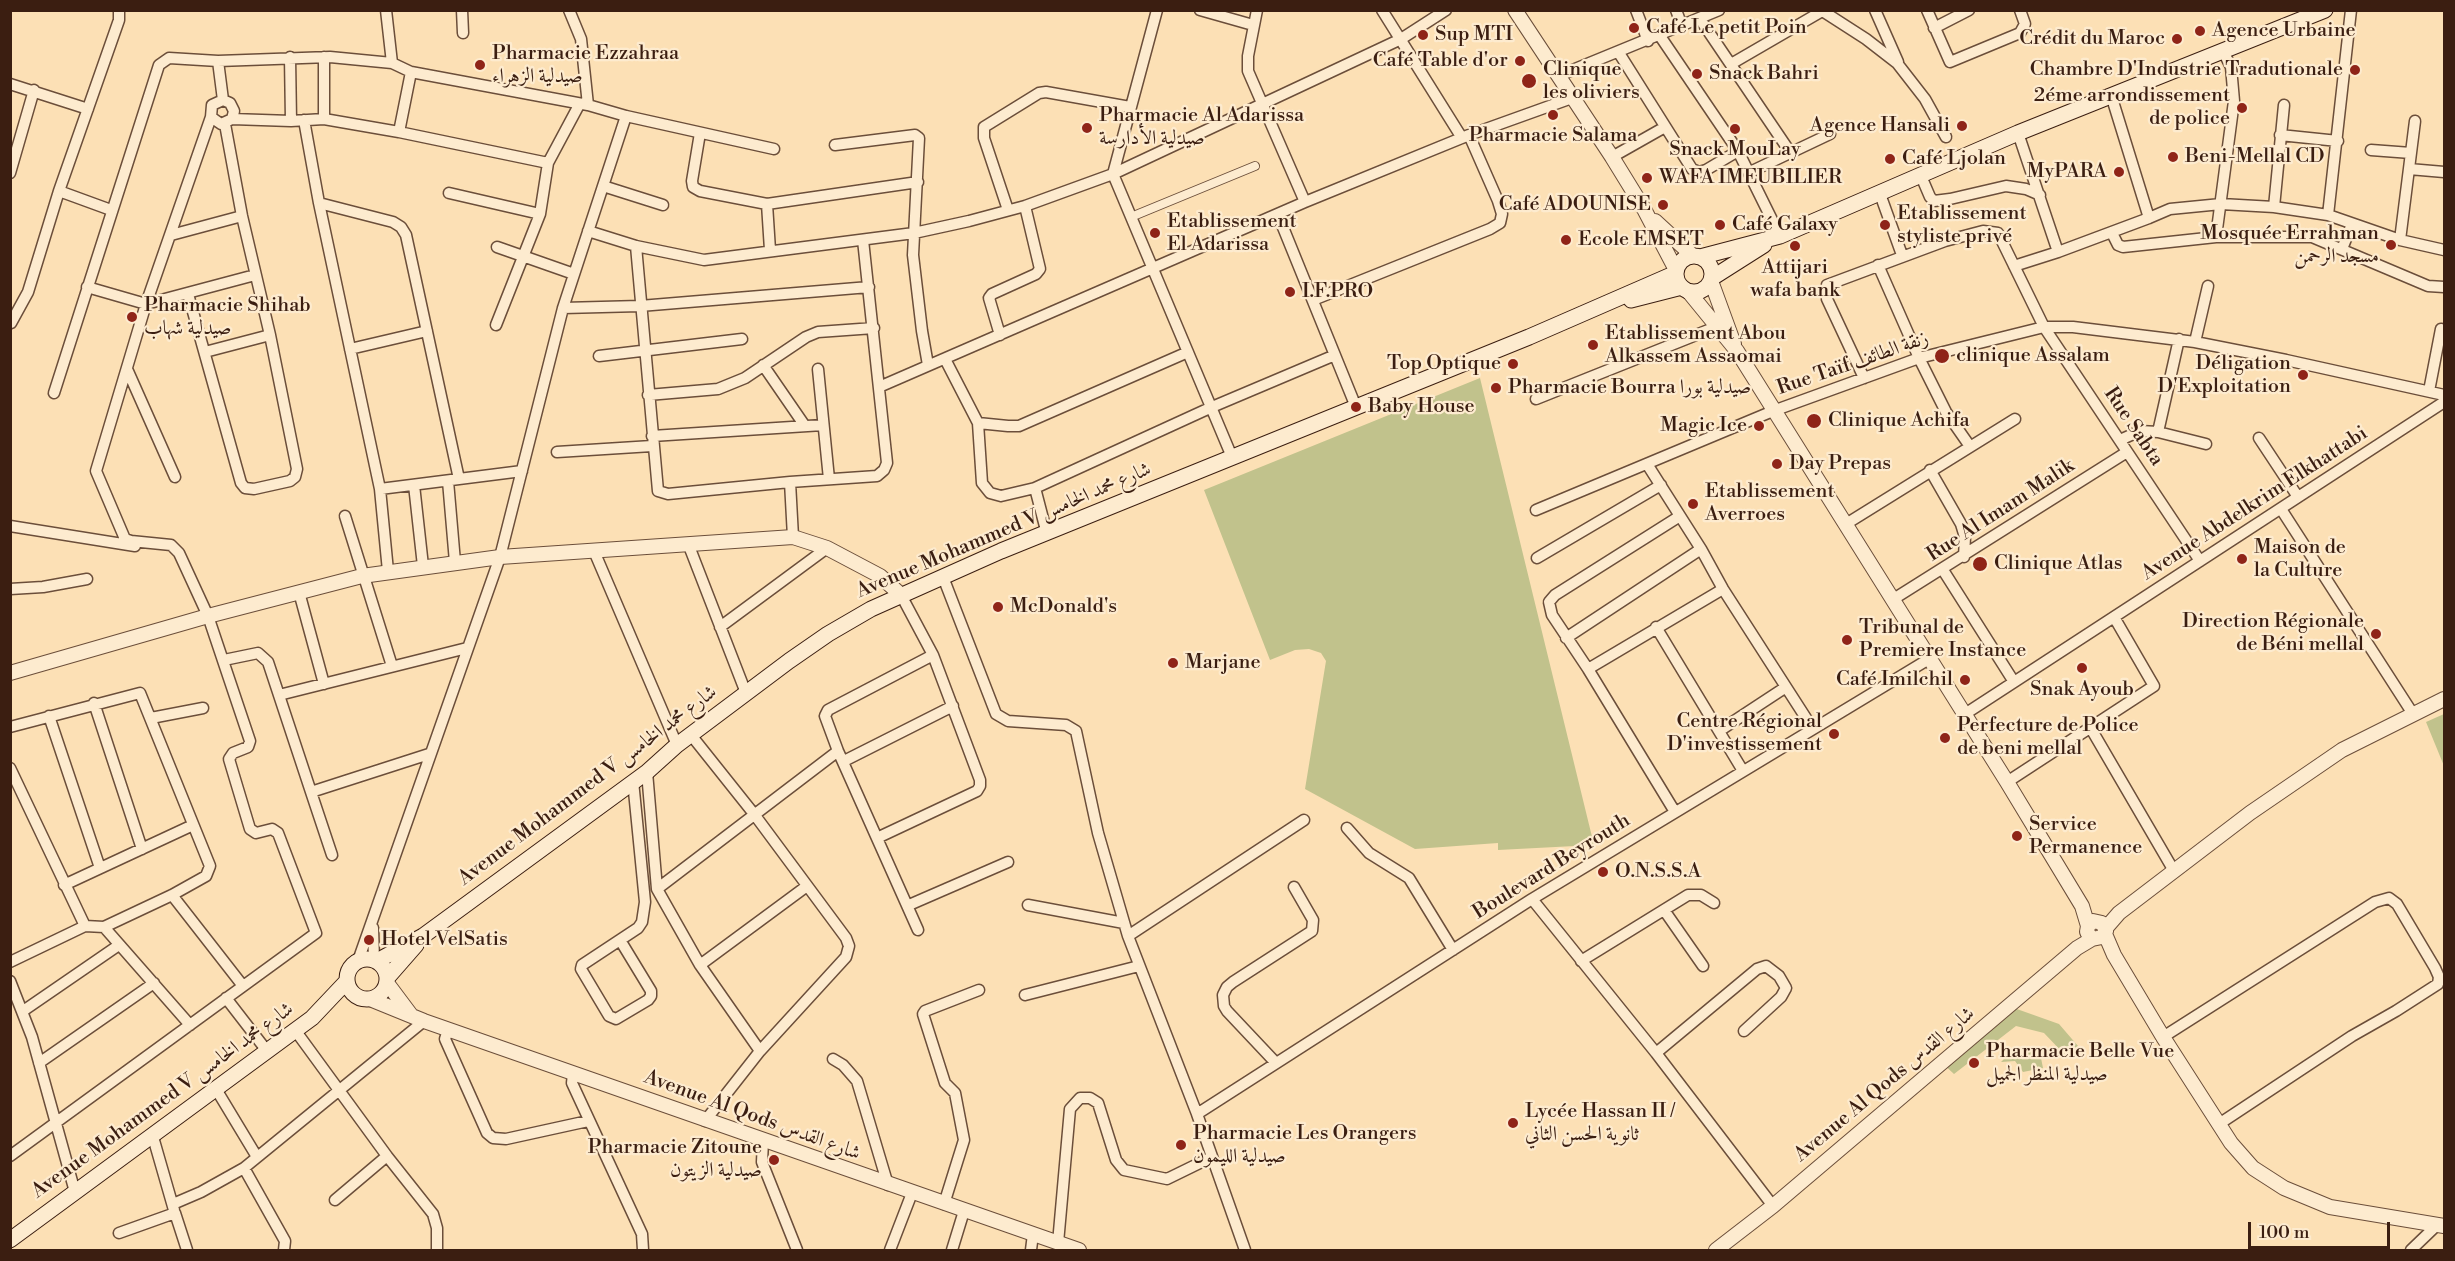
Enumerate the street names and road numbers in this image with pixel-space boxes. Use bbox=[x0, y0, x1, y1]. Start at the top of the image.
street label: Rue Taïf زنقة الطائف bbox=[1774, 327, 1932, 401]
street label: Rue Sabta bbox=[2098, 383, 2168, 471]
street label: Avenue Abdelkrim Elkhattabi bbox=[2137, 422, 2373, 586]
street label: Rue Al Imam Malik bbox=[1923, 454, 2079, 568]
street label: Avenue Mohammed V شارع محمد الخامس bbox=[853, 458, 1155, 604]
street label: Avenue Mohammed V شارع محمد الخامس bbox=[454, 681, 722, 891]
street label: Boulevard Beyrouth bbox=[1469, 809, 1635, 925]
street label: Avenue Mohammed V شارع محمد الخامس bbox=[27, 998, 299, 1204]
street label: Avenue Al Qods شارع القدس bbox=[1790, 1002, 1980, 1168]
street label: Avenue Al Qods شارع القدس bbox=[641, 1066, 863, 1166]

